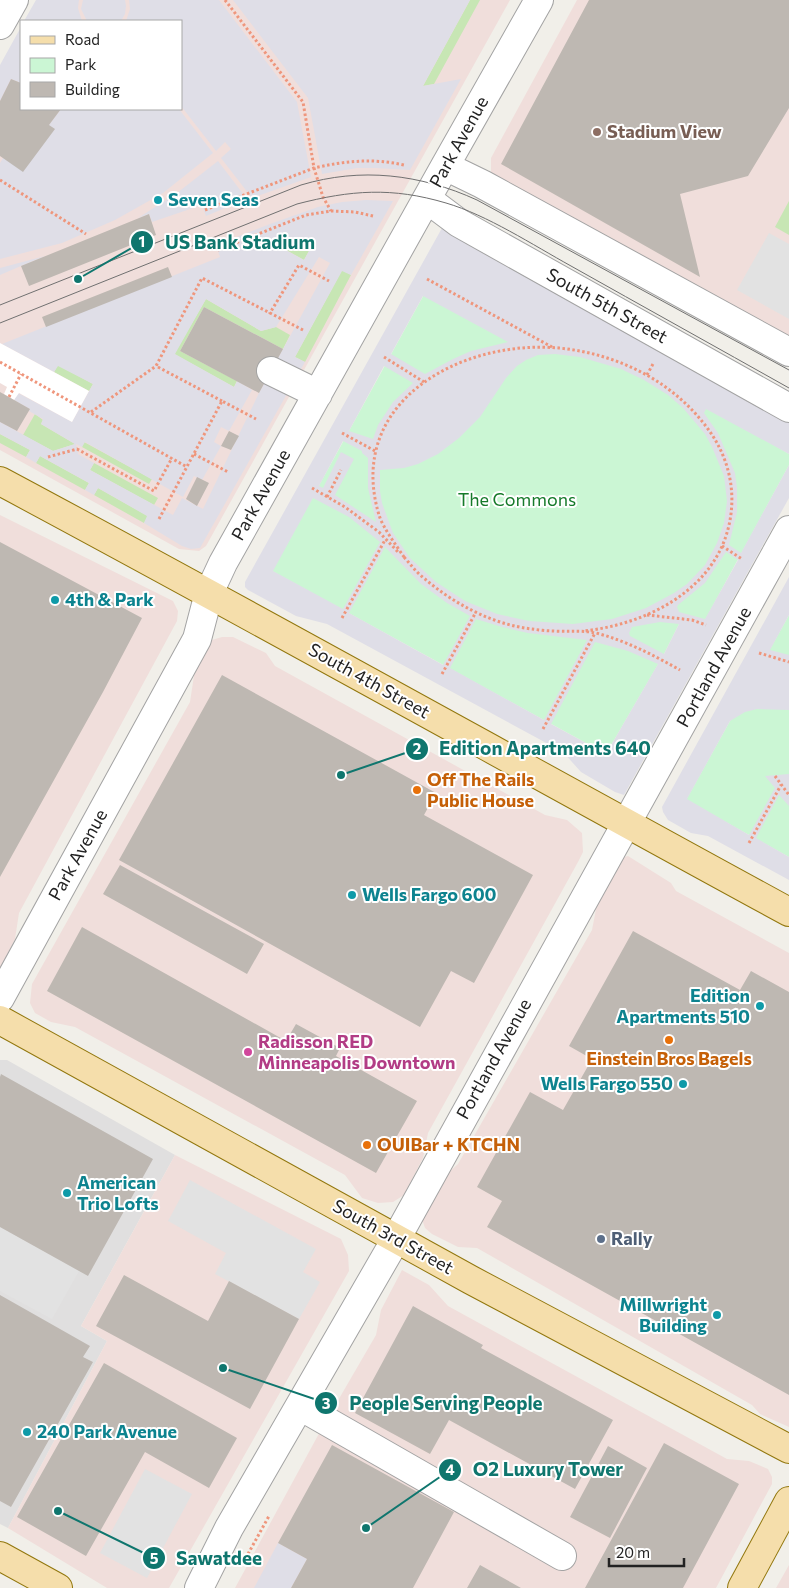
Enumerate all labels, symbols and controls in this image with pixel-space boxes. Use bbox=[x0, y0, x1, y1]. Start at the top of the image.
legend bbox=[20, 20, 182, 110]
text: Road bbox=[65, 30, 100, 48]
text: Park bbox=[65, 55, 96, 73]
text: Building bbox=[65, 80, 120, 98]
street label: Park Avenue bbox=[424, 92, 492, 191]
place label: Stadium View bbox=[607, 120, 722, 142]
marker: Stadium View bbox=[591, 126, 603, 138]
place label: Seven Seas bbox=[168, 188, 259, 210]
marker: Seven Seas bbox=[152, 194, 164, 206]
callout: US Bank Stadium bbox=[130, 225, 325, 259]
text: US Bank Stadium bbox=[165, 230, 315, 253]
text: 1 bbox=[139, 232, 145, 250]
street label: South 5th Street bbox=[543, 263, 672, 347]
street label: Park Avenue bbox=[226, 445, 294, 544]
park label: The Commons bbox=[458, 488, 576, 510]
place label: 4th & Park bbox=[65, 588, 154, 610]
marker: 4th & Park bbox=[49, 594, 61, 606]
street label: Portland Avenue bbox=[671, 602, 755, 731]
street label: South 4th Street bbox=[305, 638, 434, 723]
callout: Edition Apartments 640 bbox=[404, 732, 661, 766]
text: Edition Apartments 640 bbox=[439, 736, 651, 759]
text: 2 bbox=[413, 739, 421, 757]
place label: Off The Rails Public House bbox=[427, 768, 534, 811]
marker: Off The Rails Public House bbox=[411, 784, 423, 796]
street label: Park Avenue bbox=[43, 805, 111, 904]
place label: Wells Fargo 600 bbox=[362, 883, 497, 905]
marker: Wells Fargo 600 bbox=[346, 889, 358, 901]
place label: Edition Apartments 510 bbox=[616, 984, 750, 1027]
street label: Portland Avenue bbox=[451, 994, 535, 1123]
marker: Edition Apartments 510 bbox=[754, 1000, 766, 1012]
place label: Radisson RED Minneapolis Downtown bbox=[258, 1030, 456, 1073]
marker: Einstein Bros Bagels bbox=[663, 1034, 675, 1046]
marker: Radisson RED Minneapolis Downtown bbox=[242, 1046, 254, 1058]
place label: Einstein Bros Bagels bbox=[586, 1047, 752, 1069]
place label: Wells Fargo 550 bbox=[541, 1072, 673, 1094]
marker: Wells Fargo 550 bbox=[677, 1078, 689, 1090]
place label: OUIBar + KTCHN bbox=[377, 1133, 520, 1155]
marker: OUIBar + KTCHN bbox=[361, 1139, 373, 1151]
place label: American Trio Lofts bbox=[77, 1171, 159, 1214]
marker: American Trio Lofts bbox=[61, 1187, 73, 1199]
street label: South 3rd Street bbox=[329, 1194, 458, 1278]
place label: Rally bbox=[611, 1227, 653, 1249]
marker: Rally bbox=[595, 1233, 607, 1245]
place label: Millwright Building bbox=[620, 1293, 707, 1336]
marker: Millwright Building bbox=[711, 1309, 723, 1321]
callout: People Serving People bbox=[314, 1386, 552, 1420]
text: People Serving People bbox=[349, 1391, 543, 1414]
text: 3 bbox=[322, 1394, 331, 1412]
place label: 240 Park Avenue bbox=[37, 1420, 177, 1442]
marker: 240 Park Avenue bbox=[21, 1426, 33, 1438]
callout: O2 Luxury Tower bbox=[437, 1453, 633, 1487]
text: O2 Luxury Tower bbox=[473, 1457, 623, 1480]
text: 4 bbox=[445, 1460, 455, 1478]
scale bar bbox=[609, 1536, 684, 1568]
callout: Sawatdee bbox=[141, 1541, 272, 1575]
text: 20 m bbox=[616, 1543, 650, 1561]
text: Sawatdee bbox=[176, 1546, 262, 1569]
text: 5 bbox=[150, 1549, 159, 1567]

